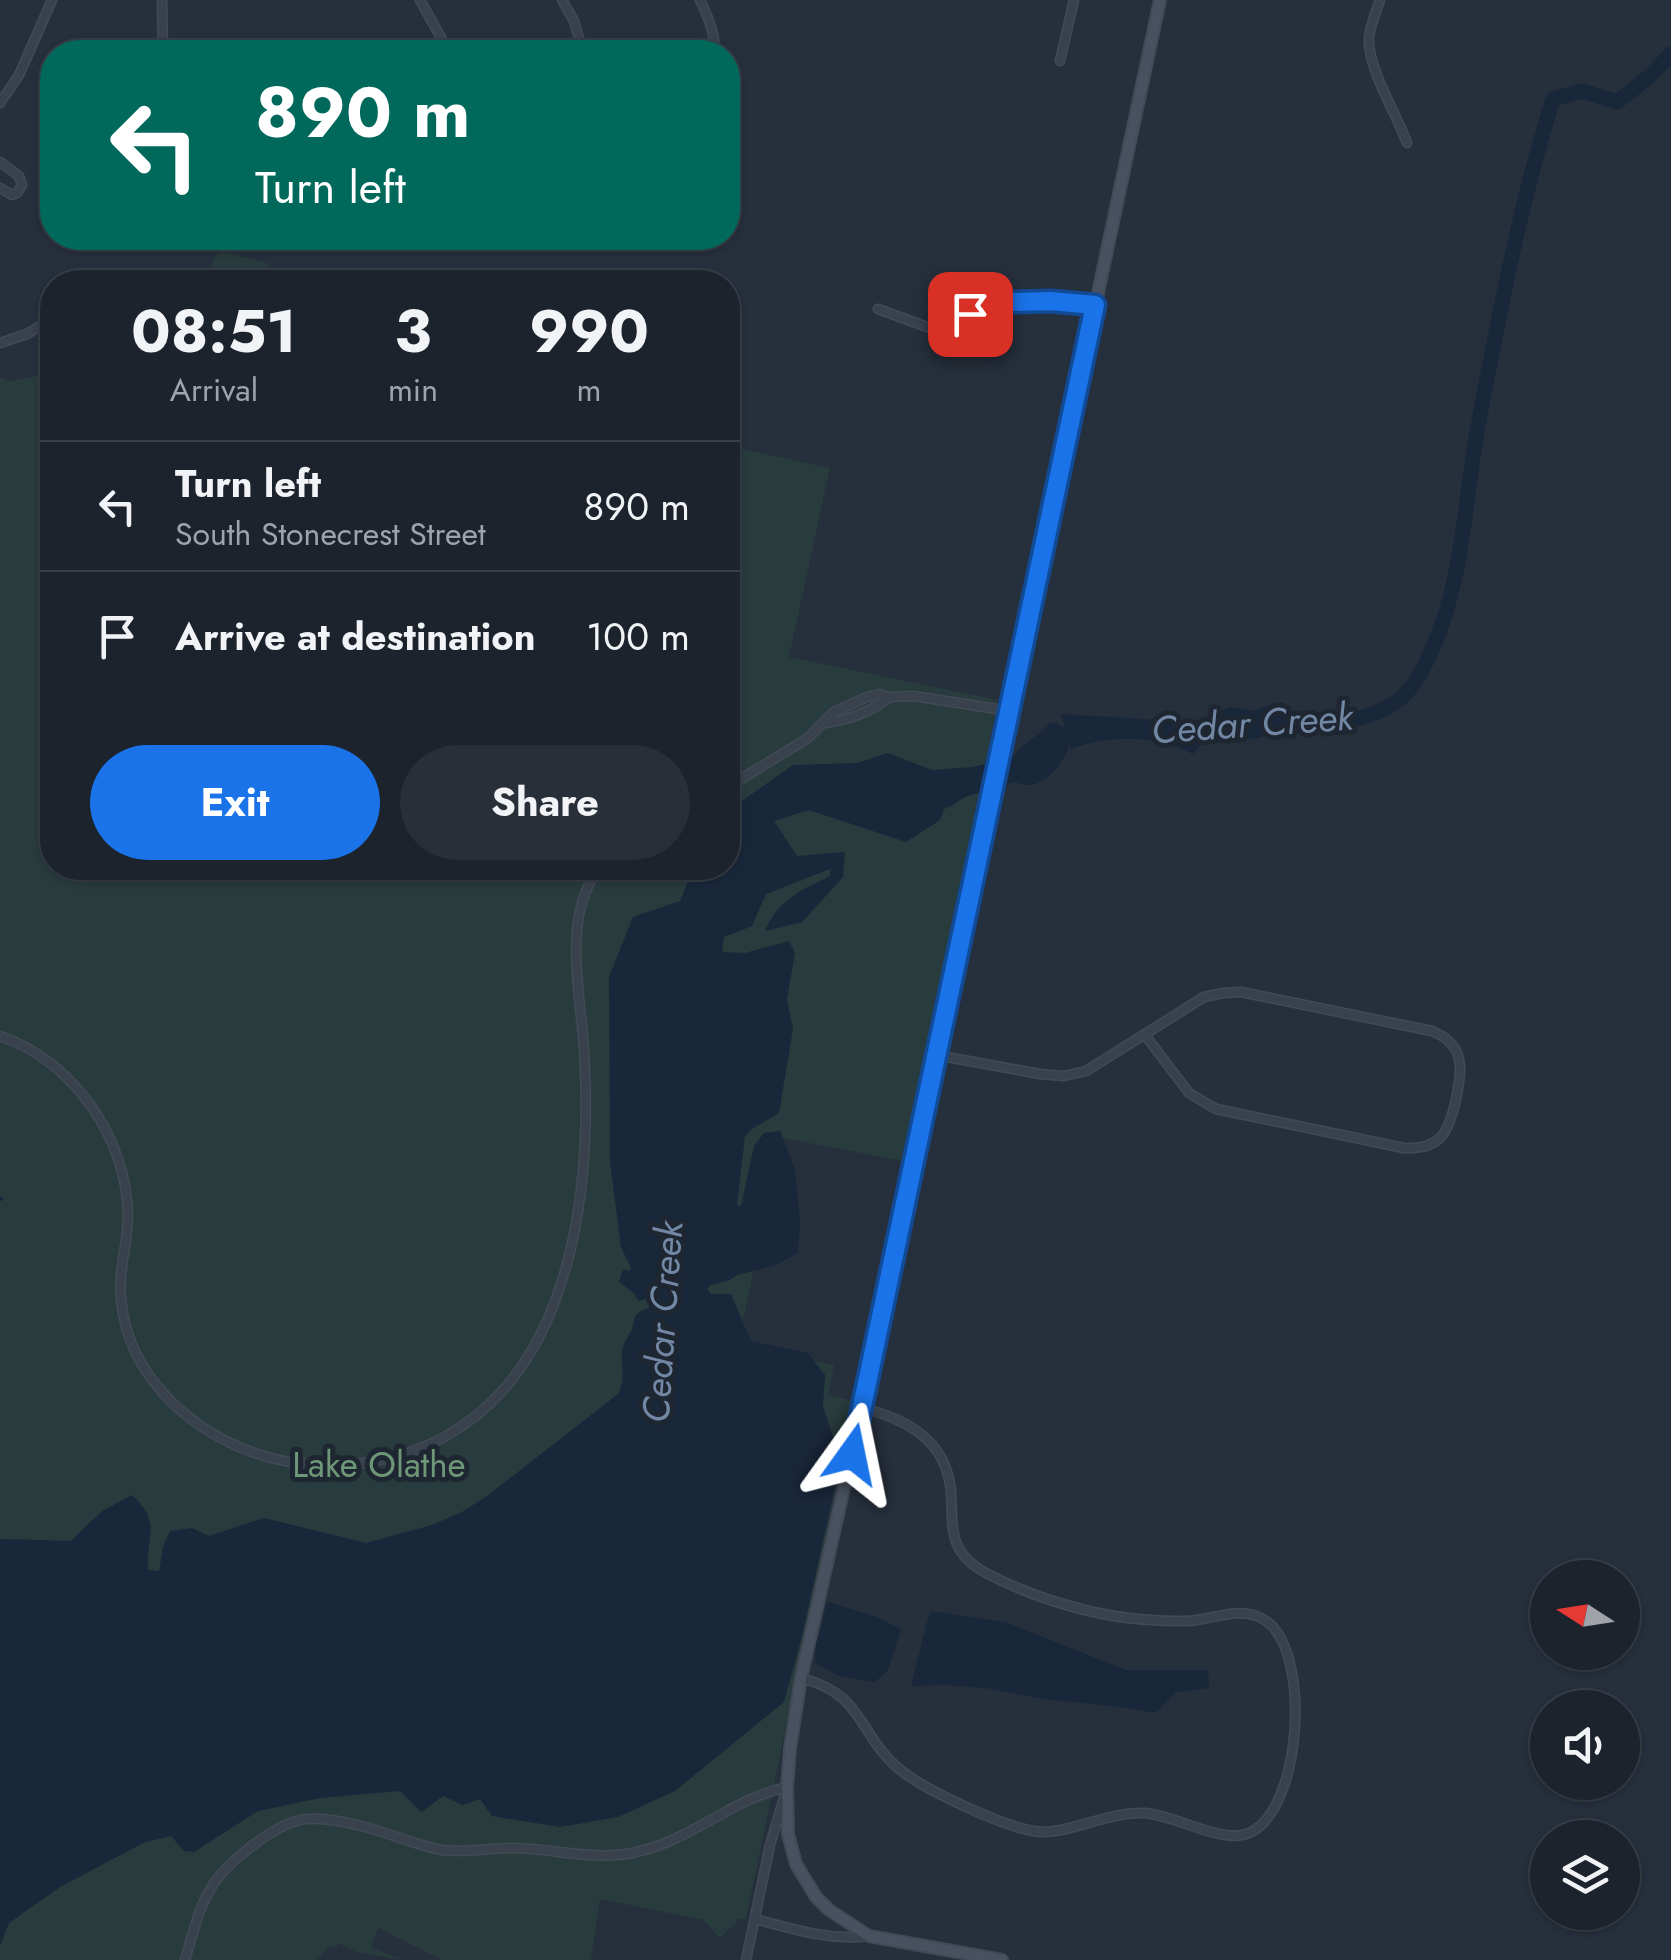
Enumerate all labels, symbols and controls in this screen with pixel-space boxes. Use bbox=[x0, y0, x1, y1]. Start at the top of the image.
text: 890 m bbox=[255, 62, 470, 163]
icon: left bbox=[90, 80, 220, 210]
text: Turn left bbox=[255, 155, 406, 220]
pin bbox=[928, 272, 1013, 357]
icon: arrive bbox=[943, 287, 998, 342]
text: 08:51 bbox=[131, 288, 297, 375]
text: 3 bbox=[394, 288, 432, 375]
text: 990 bbox=[529, 288, 649, 375]
text: Arrival bbox=[170, 367, 258, 413]
text: min bbox=[388, 367, 438, 413]
text: m bbox=[577, 367, 601, 413]
text: Turn left bbox=[175, 456, 321, 511]
icon: left bbox=[90, 479, 145, 534]
text: 890 m bbox=[584, 479, 690, 534]
text: South Stonecrest Street bbox=[175, 511, 486, 557]
icon: arrive bbox=[90, 609, 145, 664]
text: Arrive at destination bbox=[175, 609, 536, 664]
text: 100 m bbox=[586, 609, 690, 664]
water label: Cedar Creek bbox=[1149, 688, 1356, 757]
button: Exit bbox=[90, 745, 380, 860]
button: Share bbox=[400, 745, 690, 860]
water label: Cedar Creek bbox=[628, 1218, 697, 1425]
position arrow bbox=[800, 1402, 904, 1506]
park label: Lake Olathe bbox=[292, 1440, 466, 1490]
north arrow bbox=[1530, 1560, 1640, 1670]
map controls bbox=[1530, 1560, 1640, 1930]
button: sound bbox=[1530, 1690, 1640, 1800]
button: layers bbox=[1530, 1820, 1640, 1930]

